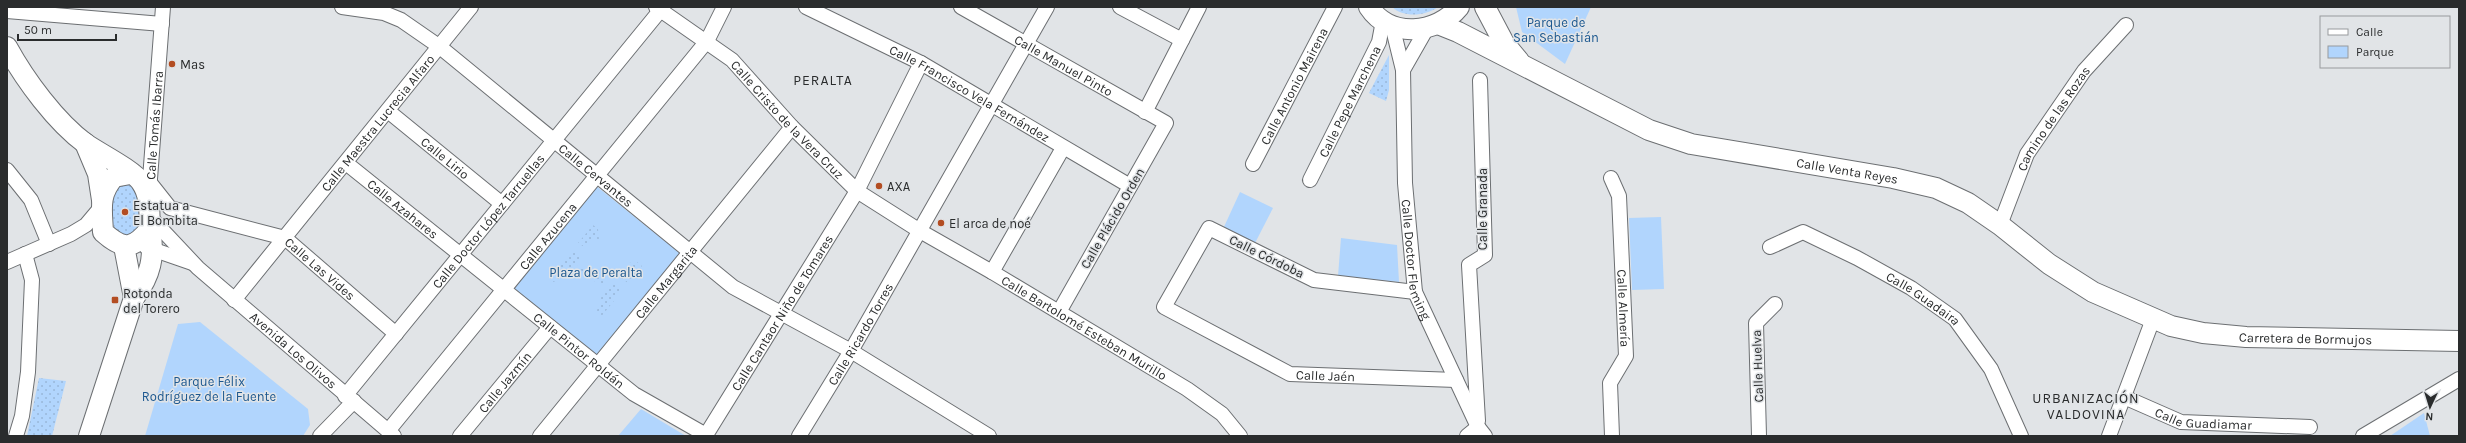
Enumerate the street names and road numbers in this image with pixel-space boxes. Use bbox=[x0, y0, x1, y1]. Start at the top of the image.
street label: Calle Antonio Mairena bbox=[1257, 25, 1331, 147]
street label: Calle Manuel Pinto bbox=[1012, 32, 1115, 99]
street label: Calle Francisco Vela Fernández bbox=[887, 42, 1052, 145]
street label: Calle Pepe Marchena bbox=[1316, 43, 1384, 160]
street label: Calle Maestra Lucrecia Alfaro bbox=[318, 52, 437, 194]
street label: Calle Cristo de la Vera Cruz bbox=[728, 57, 847, 182]
street label: Camino de las Rozas bbox=[2014, 63, 2093, 173]
street label: Calle Tomás Ibarra bbox=[143, 70, 166, 180]
street label: Calle Lirio bbox=[418, 134, 472, 182]
street label: Calle Cervantes bbox=[556, 140, 636, 210]
street label: Calle Doctor López Tarruellas bbox=[429, 151, 548, 292]
street label: Calle Venta Reyes bbox=[1795, 155, 1900, 187]
street label: Calle Plácido Orden bbox=[1077, 165, 1147, 271]
street label: Calle Granada bbox=[1475, 168, 1490, 250]
street label: Calle Azahares bbox=[364, 176, 441, 242]
street label: Calle Doctor Fleming bbox=[1399, 199, 1434, 323]
street label: Calle Azucena bbox=[516, 200, 580, 273]
street label: Calle Cantaor Niño de Tomares bbox=[728, 232, 836, 394]
street label: Calle Córdoba bbox=[1227, 232, 1307, 281]
street label: Calle Las Vides bbox=[282, 234, 358, 303]
street label: Calle Margarita bbox=[632, 242, 700, 322]
street label: Calle Almería bbox=[1614, 269, 1633, 347]
street label: Calle Guadaira bbox=[1883, 269, 1964, 328]
street label: Calle Bartolomé Esteban Murillo bbox=[999, 272, 1170, 383]
street label: Calle Ricardo Torres bbox=[825, 280, 896, 388]
street label: Avenida Los Olivos bbox=[247, 309, 340, 392]
street label: Calle Pintor Roldán bbox=[530, 309, 627, 391]
street label: Calle Huelva bbox=[1749, 329, 1766, 403]
street label: Carretera de Bormujos bbox=[2238, 329, 2372, 347]
street label: Calle Jazmín bbox=[475, 349, 535, 416]
street label: Calle Jaén bbox=[1296, 367, 1355, 384]
street label: Calle Guadiamar bbox=[2153, 405, 2252, 433]

